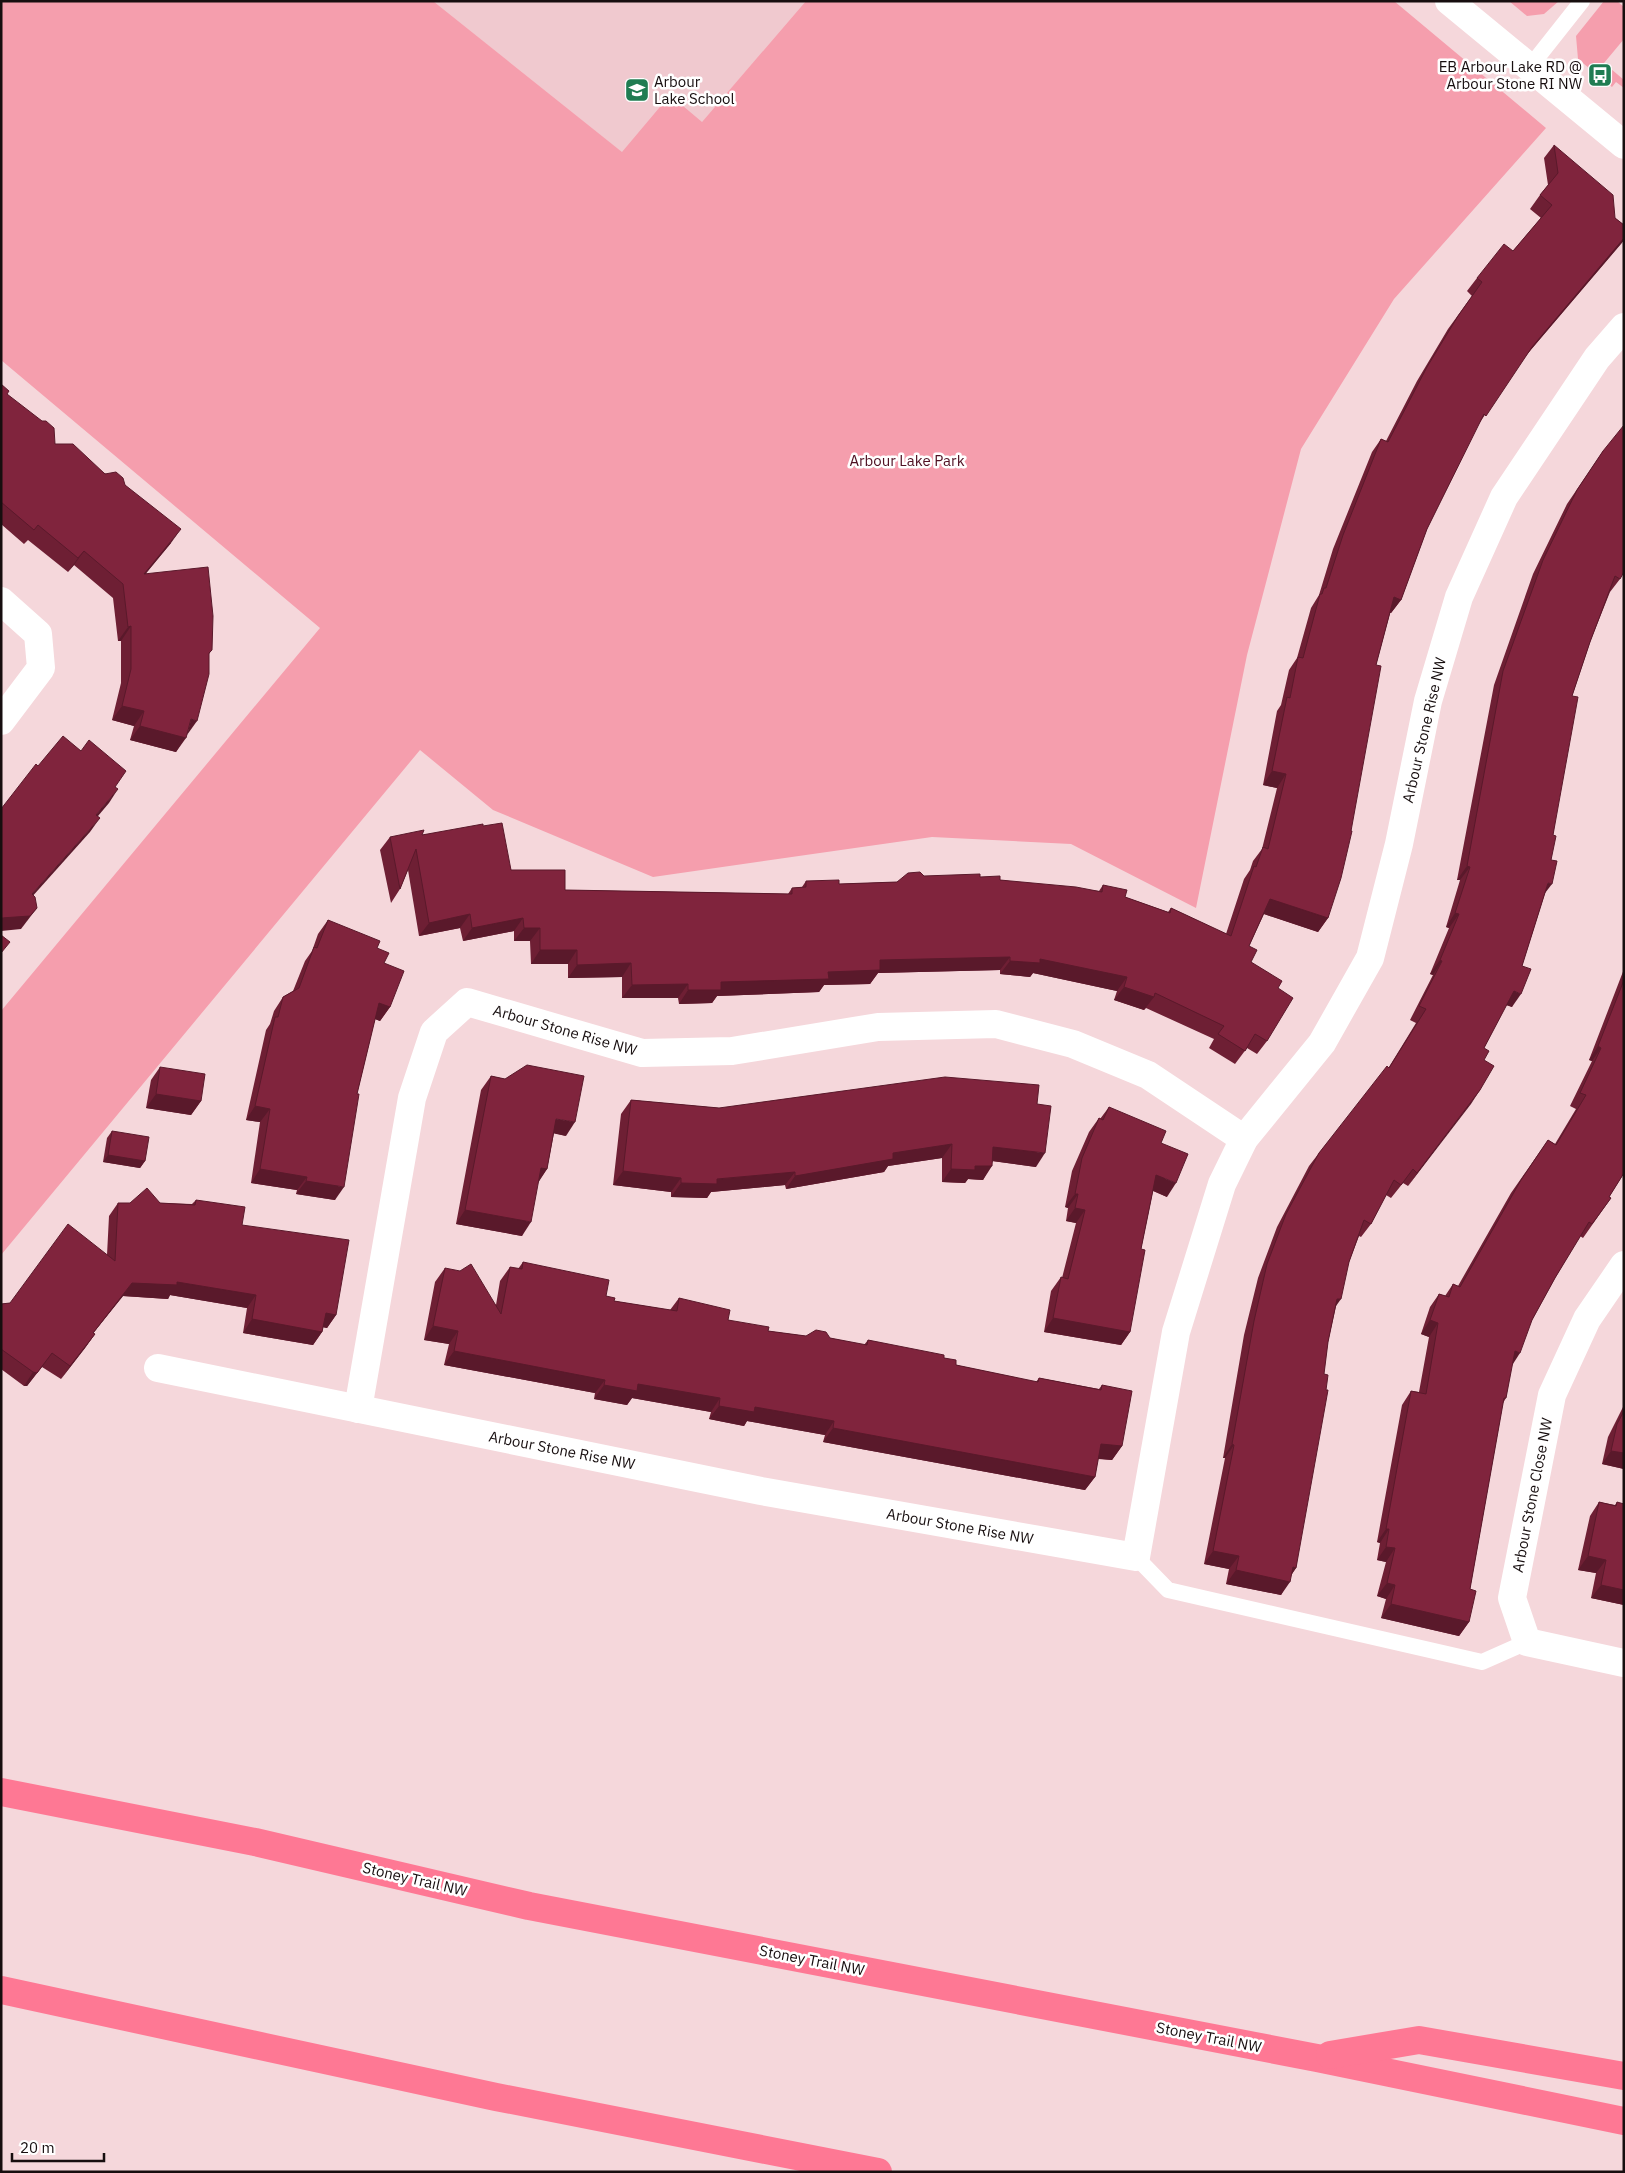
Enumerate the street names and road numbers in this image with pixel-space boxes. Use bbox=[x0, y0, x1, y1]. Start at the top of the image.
street label: Arbour Stone Rise NW bbox=[1398, 655, 1450, 805]
street label: Arbour Stone Rise NW bbox=[491, 1000, 640, 1060]
street label: Arbour Stone Close NW bbox=[1508, 1415, 1556, 1574]
street label: Arbour Stone Rise NW bbox=[487, 1426, 637, 1474]
street label: Arbour Stone Rise NW bbox=[885, 1504, 1036, 1548]
street label: Stoney Trail NW bbox=[361, 1858, 470, 1900]
street label: Stoney Trail NW bbox=[758, 1940, 867, 1980]
street label: Stoney Trail NW bbox=[1155, 2017, 1264, 2057]

